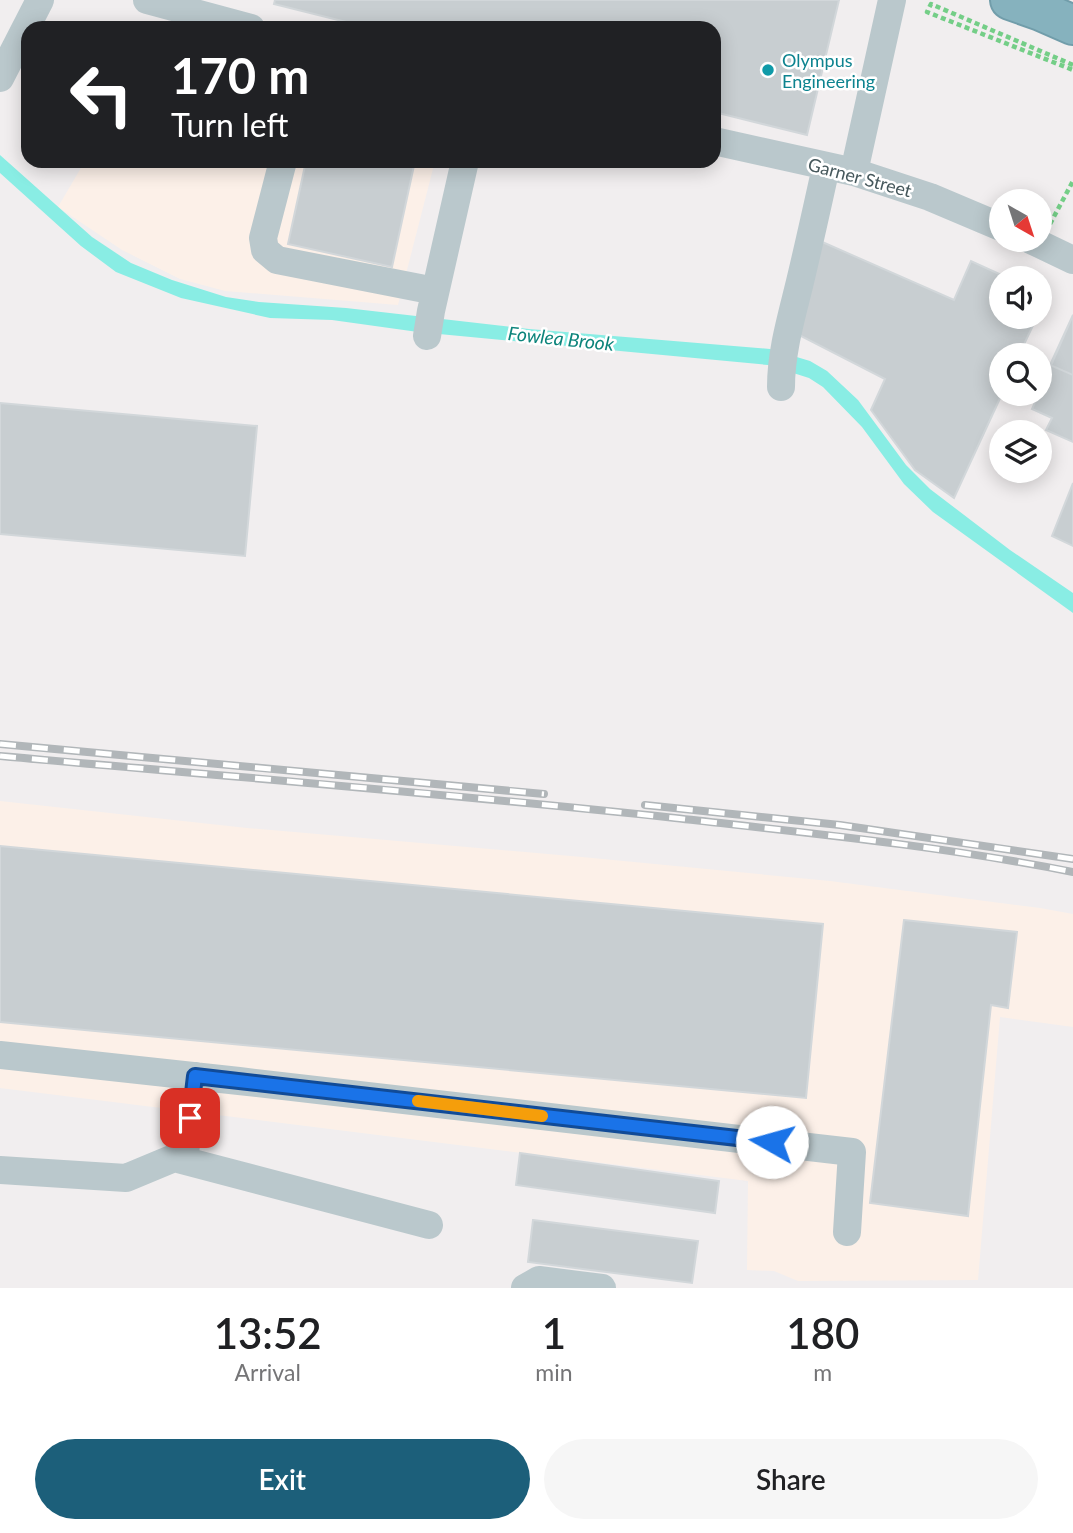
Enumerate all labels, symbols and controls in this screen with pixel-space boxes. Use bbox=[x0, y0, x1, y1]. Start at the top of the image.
text: 170 m bbox=[171, 46, 309, 104]
icon: left bbox=[56, 49, 147, 140]
place label: Olympus Engineering bbox=[782, 49, 875, 92]
marker: Olympus Engineering bbox=[760, 62, 776, 78]
text: Turn left bbox=[171, 105, 288, 144]
street label: Garner Street bbox=[806, 153, 915, 202]
north arrow bbox=[989, 189, 1052, 252]
map controls bbox=[989, 189, 1052, 483]
button: sound bbox=[989, 266, 1052, 329]
water label: Fowlea Brook bbox=[507, 321, 616, 355]
button: search bbox=[989, 343, 1052, 406]
button: layers bbox=[989, 420, 1052, 483]
pin bbox=[160, 1088, 220, 1148]
icon: arrive bbox=[171, 1099, 209, 1137]
position arrow bbox=[735, 1105, 809, 1179]
text: 13:52 bbox=[214, 1308, 322, 1358]
text: 1 bbox=[542, 1308, 566, 1358]
text: 180 bbox=[786, 1308, 859, 1358]
text: Arrival bbox=[235, 1358, 301, 1386]
text: min bbox=[535, 1358, 573, 1386]
text: m bbox=[813, 1358, 832, 1386]
button: Exit bbox=[35, 1439, 530, 1519]
button: Share bbox=[544, 1439, 1038, 1519]

